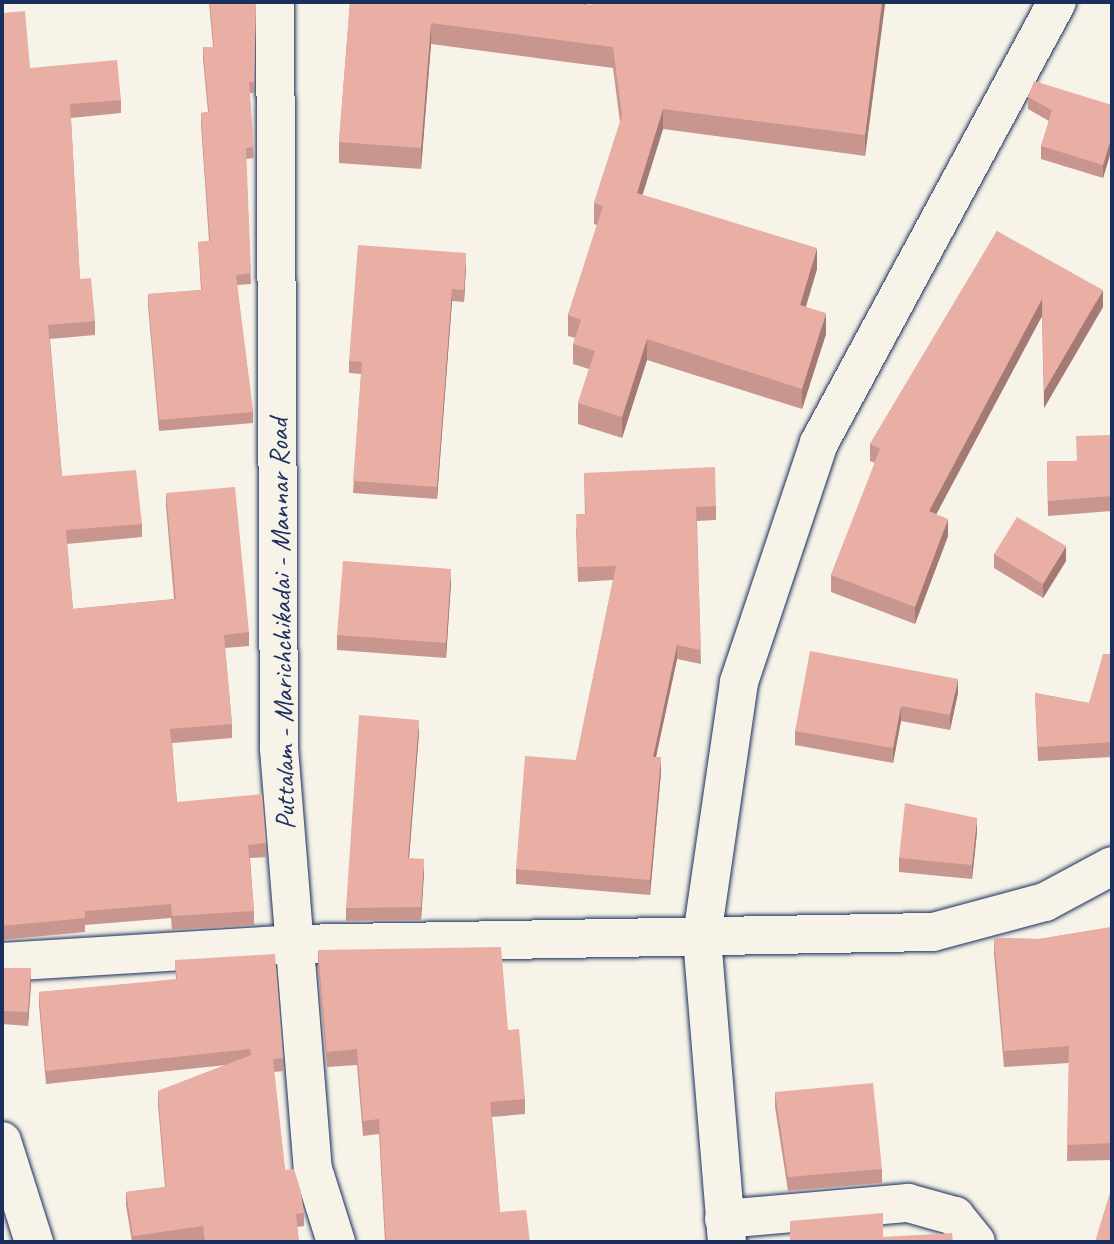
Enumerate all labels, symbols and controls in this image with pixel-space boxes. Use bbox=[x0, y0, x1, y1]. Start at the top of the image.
street label: Puttalam - Marichchikadai - Mannar Road bbox=[262, 419, 302, 829]

